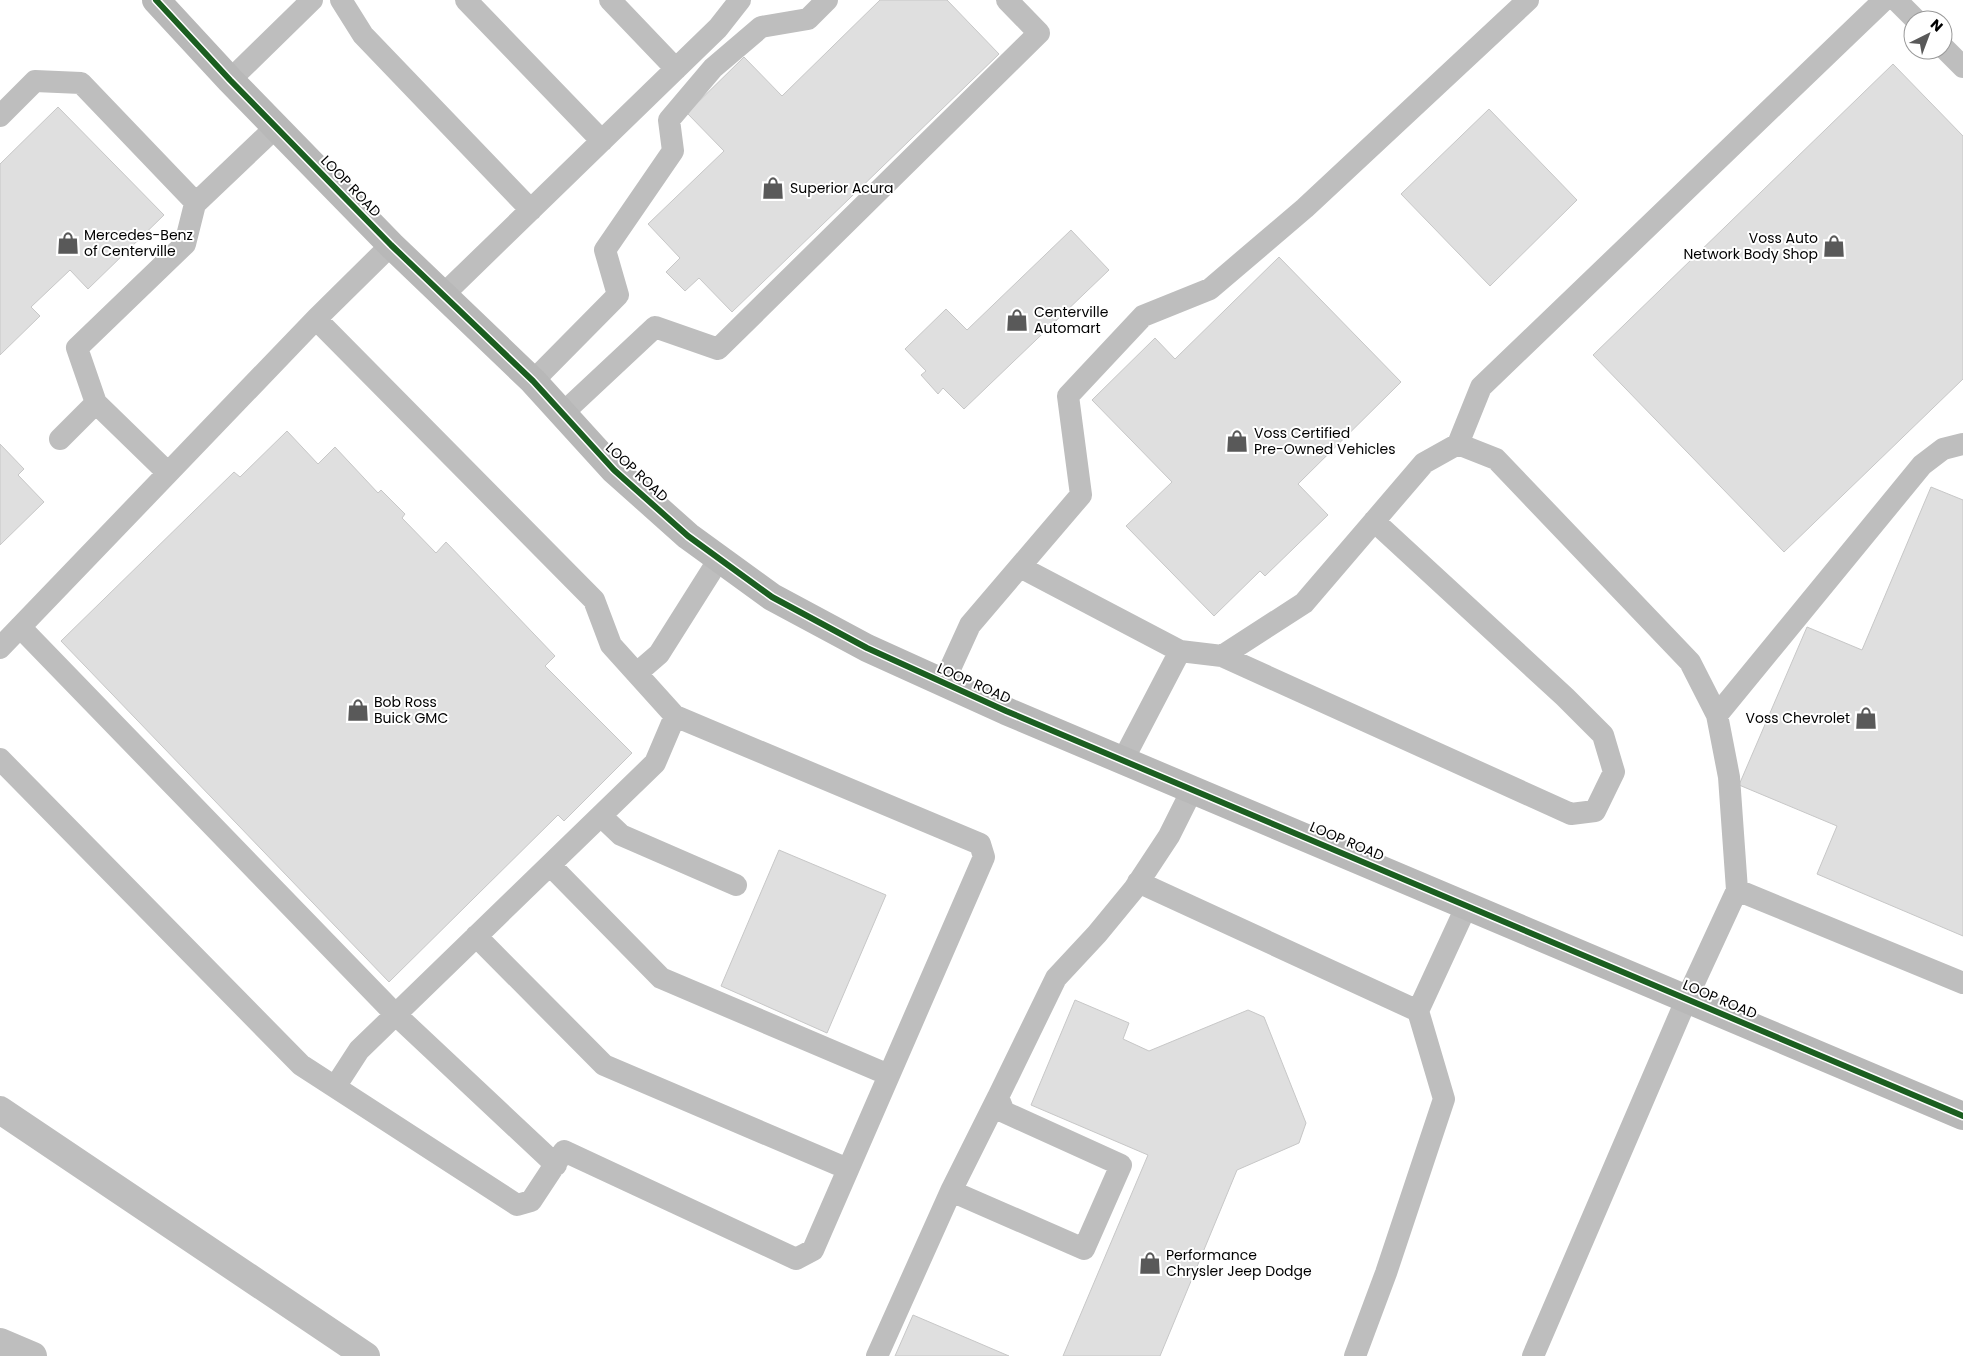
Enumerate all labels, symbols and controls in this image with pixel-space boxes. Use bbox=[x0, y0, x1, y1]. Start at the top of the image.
north arrow bbox=[1903, 10, 1953, 60]
text: N bbox=[1926, 14, 1947, 36]
street label: LOOP ROAD bbox=[316, 151, 386, 221]
shop icon: Superior Acura bbox=[760, 175, 786, 201]
place label: Superior Acura bbox=[790, 178, 894, 198]
place label: Mercedes-Benz of Centerville bbox=[84, 225, 193, 261]
place label: Voss Auto Network Body Shop bbox=[1684, 228, 1818, 264]
shop icon: Mercedes-Benz of Centerville bbox=[55, 230, 81, 256]
shop icon: Voss Auto Network Body Shop bbox=[1821, 233, 1847, 259]
place label: Centerville Automart bbox=[1034, 302, 1109, 338]
shop icon: Centerville Automart bbox=[1004, 307, 1030, 333]
place label: Voss Certified Pre-Owned Vehicles bbox=[1254, 423, 1396, 459]
shop icon: Voss Certified Pre-Owned Vehicles bbox=[1224, 428, 1250, 454]
street label: LOOP ROAD bbox=[601, 438, 673, 506]
street label: LOOP ROAD bbox=[934, 658, 1014, 708]
place label: Bob Ross Buick GMC bbox=[374, 692, 448, 728]
shop icon: Bob Ross Buick GMC bbox=[345, 697, 371, 723]
shop icon: Voss Chevrolet bbox=[1853, 705, 1879, 731]
place label: Voss Chevrolet bbox=[1746, 708, 1850, 728]
street label: LOOP ROAD bbox=[1307, 816, 1387, 866]
street label: LOOP ROAD bbox=[1680, 974, 1760, 1024]
place label: Performance Chrysler Jeep Dodge bbox=[1166, 1245, 1312, 1281]
shop icon: Performance Chrysler Jeep Dodge bbox=[1137, 1250, 1163, 1276]

